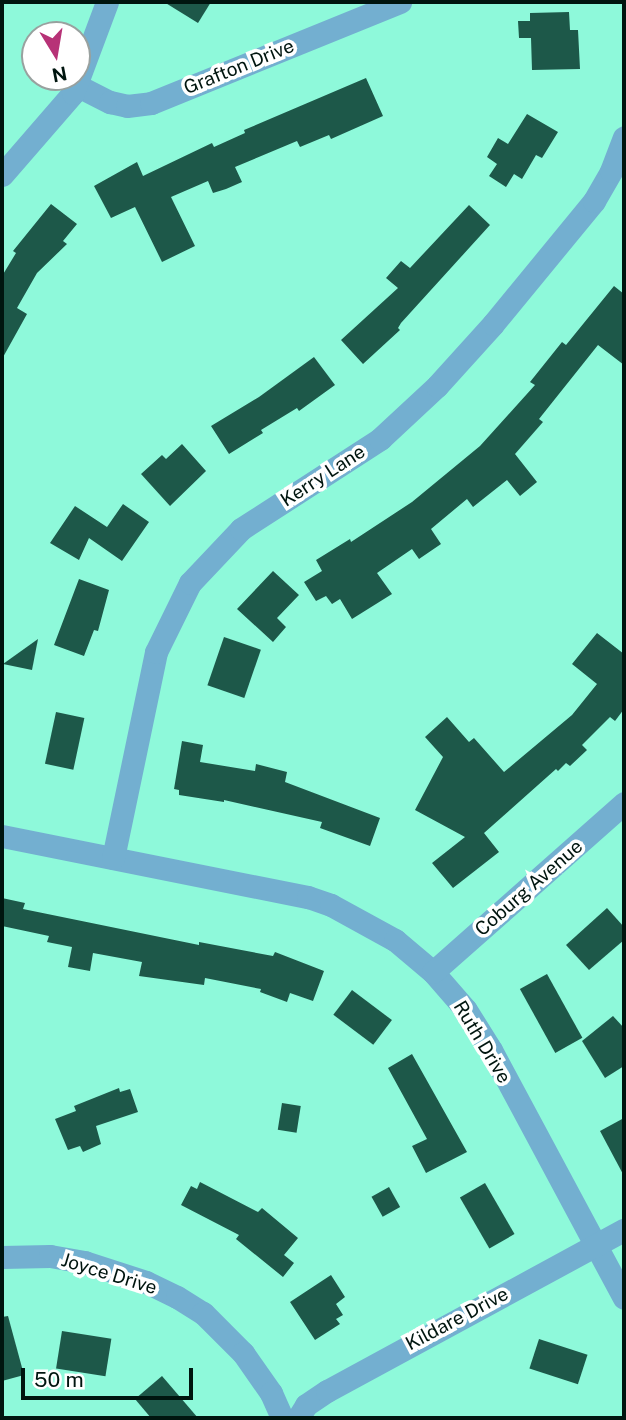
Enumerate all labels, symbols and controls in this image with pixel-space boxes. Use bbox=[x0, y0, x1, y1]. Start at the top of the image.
north arrow bbox=[21, 21, 91, 91]
street label: Grafton Drive bbox=[180, 35, 298, 99]
text: N bbox=[50, 62, 69, 87]
street label: Kerry Lane bbox=[277, 440, 369, 512]
street label: Coburg Avenue bbox=[471, 835, 587, 941]
street label: Ruth Drive bbox=[448, 997, 516, 1087]
street label: Joyce Drive bbox=[58, 1249, 160, 1299]
street label: Kildare Drive bbox=[402, 1282, 512, 1356]
scale bar bbox=[24, 1354, 196, 1398]
text: 50 m bbox=[34, 1367, 84, 1392]

